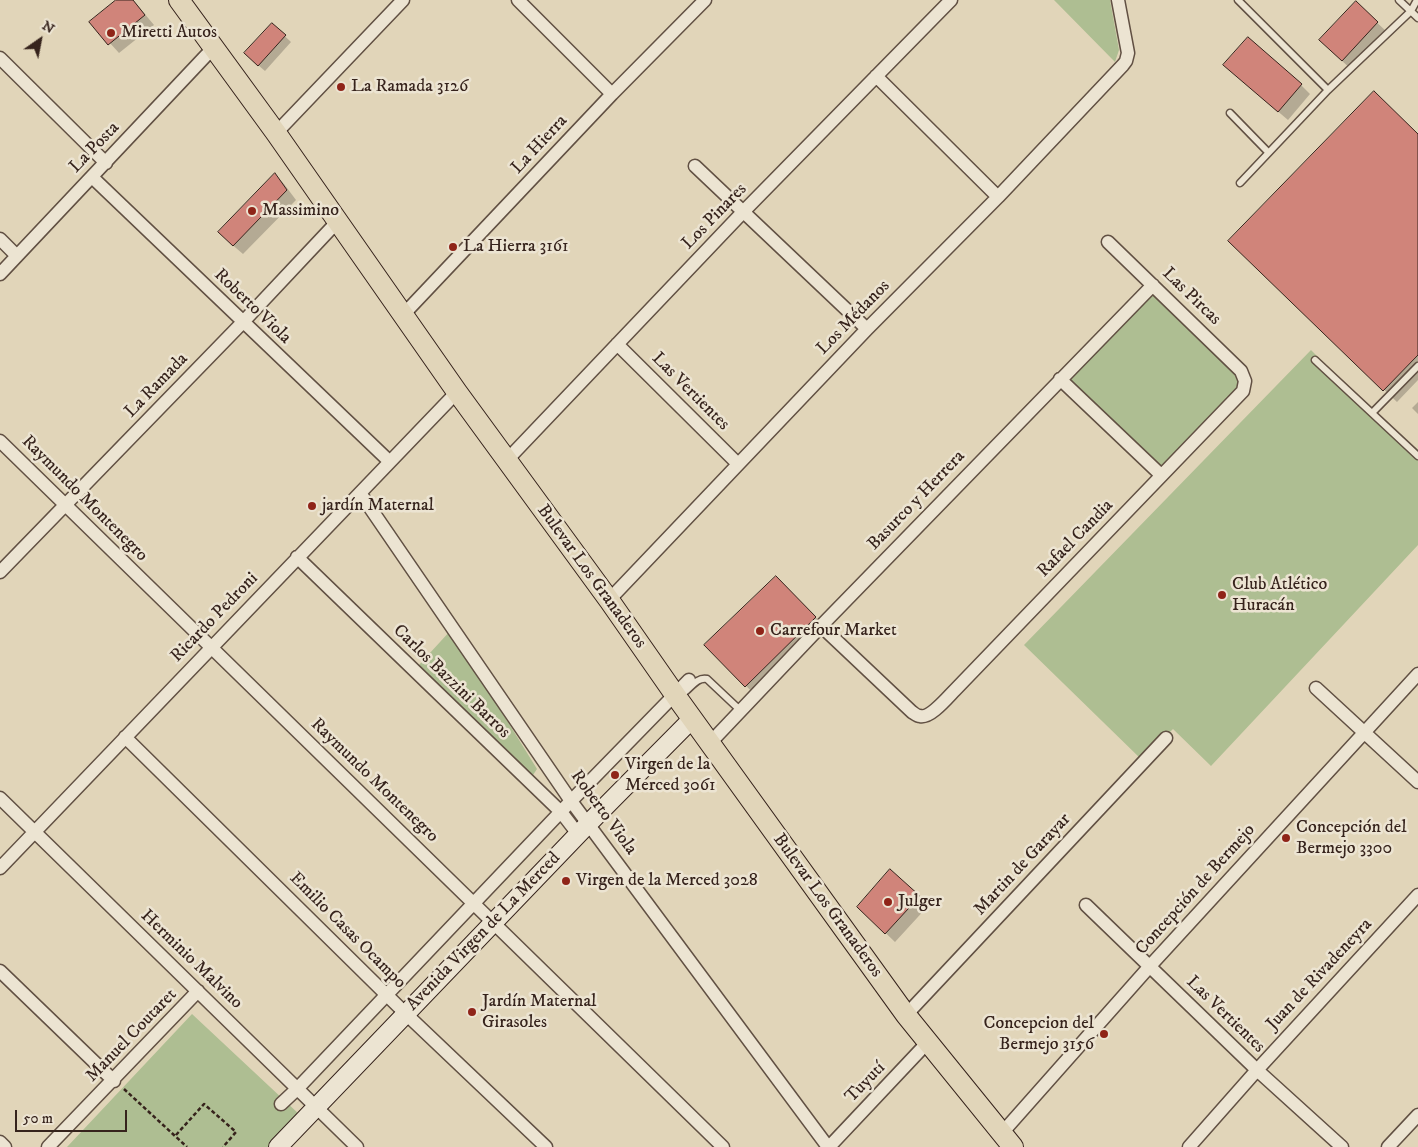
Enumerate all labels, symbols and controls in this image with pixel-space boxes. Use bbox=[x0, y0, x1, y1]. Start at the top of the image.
north arrow bbox=[15, 15, 65, 65]
text: N bbox=[38, 17, 58, 38]
place label: Miretti Autos bbox=[121, 22, 217, 44]
marker: Miretti Autos bbox=[105, 27, 117, 39]
place label: La Ramada 3126 bbox=[351, 76, 468, 98]
marker: La Ramada 3126 bbox=[335, 81, 347, 93]
street label: La Hierra bbox=[507, 111, 573, 179]
street label: La Posta bbox=[65, 118, 125, 178]
street label: Los Pinares bbox=[678, 179, 752, 255]
place label: Massimino bbox=[262, 200, 339, 222]
marker: Massimino bbox=[246, 205, 258, 217]
place label: La Hierra 3161 bbox=[463, 236, 569, 258]
marker: La Hierra 3161 bbox=[447, 241, 459, 253]
street label: Las Pircas bbox=[1157, 264, 1225, 330]
street label: Roberto Viola bbox=[209, 265, 295, 349]
street label: Los Médanos bbox=[813, 276, 895, 360]
street label: Las Vertientes bbox=[646, 348, 734, 436]
street label: La Ramada bbox=[121, 349, 193, 423]
street label: Raymundo Montenegro bbox=[16, 431, 152, 567]
street label: Basurco y Herrera bbox=[864, 447, 970, 555]
place label: jardín Maternal bbox=[322, 495, 434, 517]
street label: Rafael Candia bbox=[1034, 496, 1118, 582]
marker: jardín Maternal bbox=[306, 500, 318, 512]
street label: Bulevar Los Granaderos bbox=[532, 501, 650, 653]
street label: Ricardo Pedroni bbox=[167, 569, 263, 667]
place label: Club Atlético Huracán bbox=[1232, 574, 1327, 616]
marker: Club Atlético Huracán bbox=[1216, 589, 1228, 601]
place label: Carrefour Market bbox=[770, 620, 897, 642]
street label: Carlos Bazzini Barros bbox=[388, 621, 514, 743]
marker: Carrefour Market bbox=[754, 625, 766, 637]
street label: Raymundo Montenegro bbox=[305, 714, 443, 848]
place label: Virgen de la Merced 3061 bbox=[625, 754, 716, 796]
street label: Roberto Viola bbox=[565, 767, 641, 859]
marker: Virgen de la Merced 3061 bbox=[609, 769, 621, 781]
street label: Martin de Garayar bbox=[970, 809, 1076, 921]
place label: Concepción del Bermejo 3300 bbox=[1296, 817, 1407, 860]
street label: Concepción de Bermejo bbox=[1132, 820, 1260, 960]
street label: Bulevar Los Granaderos bbox=[768, 830, 886, 982]
marker: Concepción del Bermejo 3300 bbox=[1280, 832, 1292, 844]
street label: Avenida Virgen de La Merced bbox=[402, 848, 566, 1016]
street label: Emilio Casas Ocampo bbox=[284, 868, 410, 994]
place label: Virgen de la Merced 3028 bbox=[576, 870, 758, 892]
marker: Virgen de la Merced 3028 bbox=[560, 875, 572, 887]
place label: Julger bbox=[898, 891, 942, 913]
marker: Julger bbox=[882, 896, 894, 908]
street label: Herminio Malvino bbox=[135, 906, 247, 1014]
street label: Juan de Rivadeneyra bbox=[1263, 915, 1377, 1035]
street label: Las Vertientes bbox=[1181, 972, 1269, 1058]
street label: Manuel Coutaret bbox=[82, 985, 182, 1087]
place label: Jardín Maternal Girasoles bbox=[482, 991, 596, 1034]
marker: Jardín Maternal Girasoles bbox=[466, 1006, 478, 1018]
place label: Concepcion del Bermejo 3156 bbox=[983, 1013, 1094, 1056]
marker: Concepcion del Bermejo 3156 bbox=[1098, 1028, 1110, 1040]
street label: Tuyutí bbox=[841, 1058, 891, 1108]
scale bar bbox=[18, 1100, 130, 1132]
text: 50 m bbox=[23, 1109, 53, 1128]

